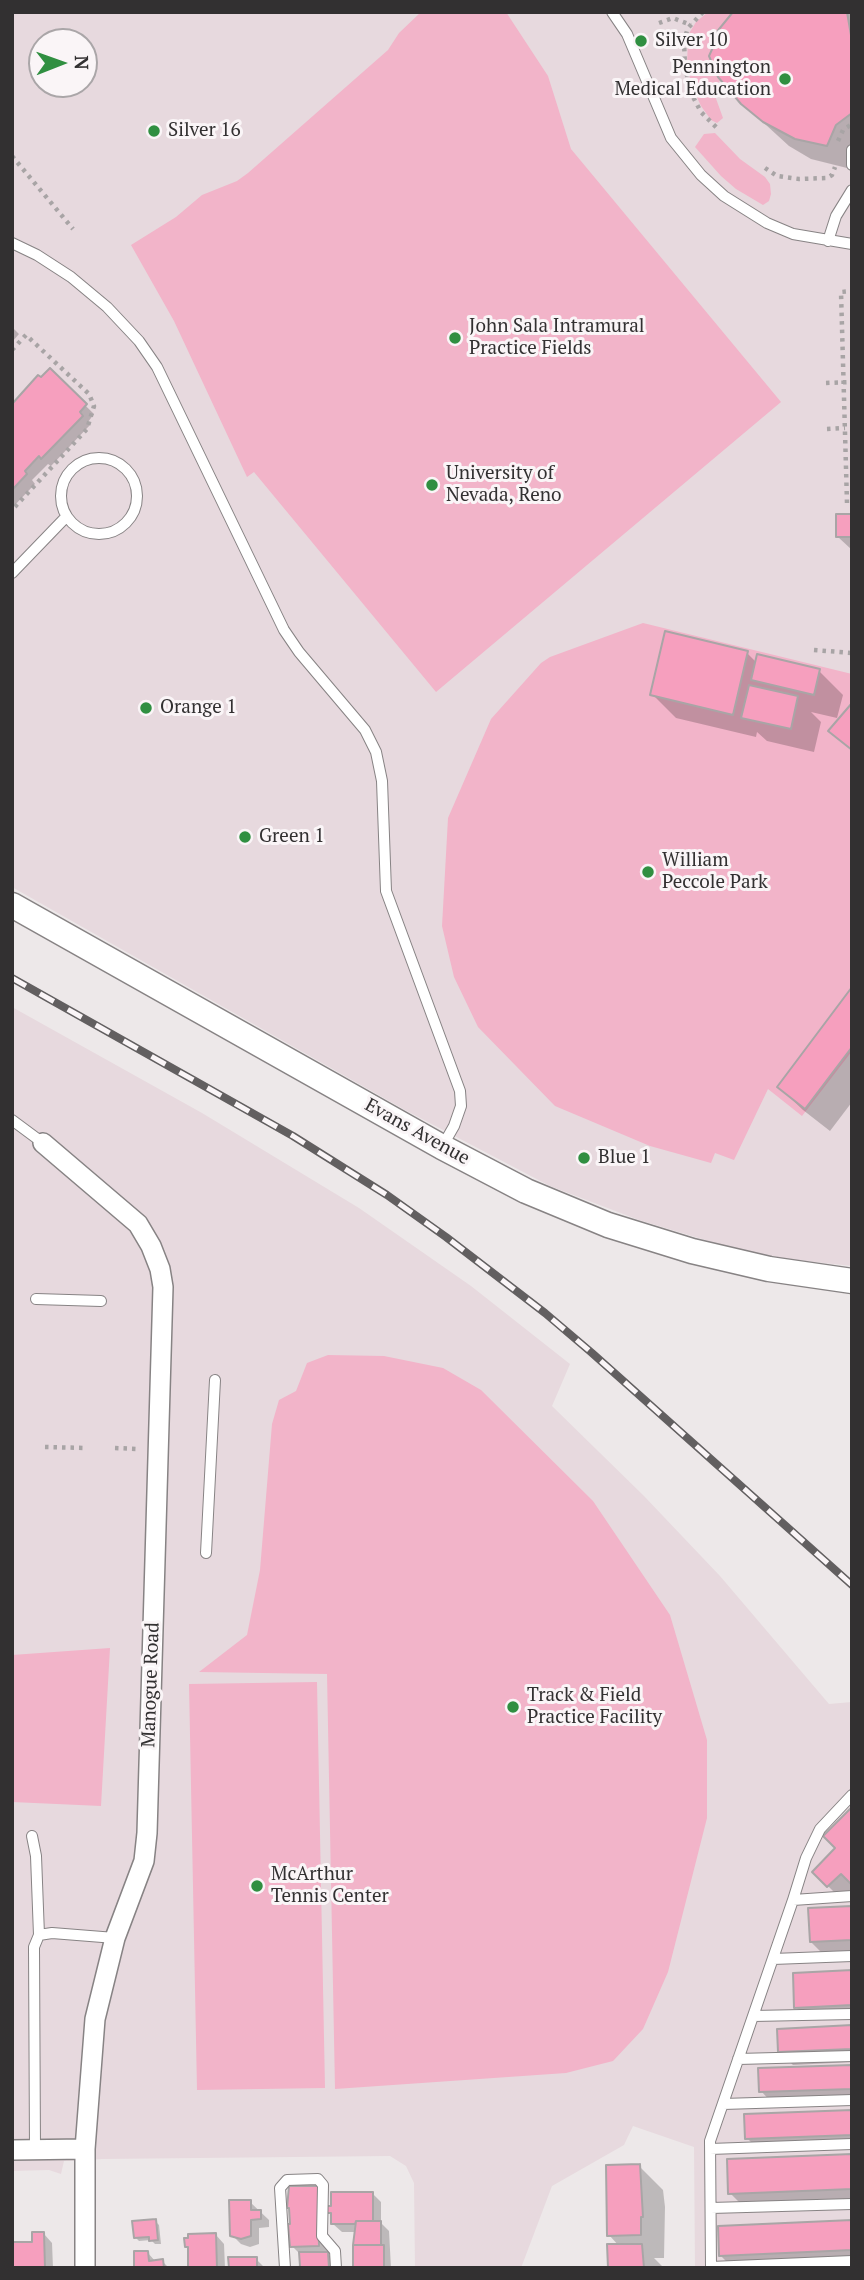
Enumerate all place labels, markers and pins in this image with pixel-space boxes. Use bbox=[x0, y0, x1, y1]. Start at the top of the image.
place label: Silver 10 bbox=[655, 30, 728, 52]
marker: Silver 10 bbox=[633, 33, 649, 49]
place label: Pennington Medical Education bbox=[614, 57, 771, 101]
marker: Pennington Medical Education bbox=[777, 71, 793, 87]
place label: Silver 16 bbox=[168, 120, 241, 142]
marker: Silver 16 bbox=[146, 123, 162, 139]
place label: John Sala Intramural Practice Fields bbox=[469, 316, 645, 360]
marker: John Sala Intramural Practice Fields bbox=[447, 330, 463, 346]
place label: University of Nevada, Reno bbox=[446, 463, 562, 507]
marker: University of Nevada, Reno bbox=[424, 477, 440, 493]
place label: Orange 1 bbox=[160, 697, 237, 719]
marker: Orange 1 bbox=[138, 700, 154, 716]
place label: Green 1 bbox=[259, 826, 325, 848]
marker: Green 1 bbox=[237, 829, 253, 845]
place label: William Peccole Park bbox=[662, 850, 768, 894]
marker: William Peccole Park bbox=[640, 864, 656, 880]
place label: Blue 1 bbox=[598, 1147, 651, 1169]
marker: Blue 1 bbox=[576, 1150, 592, 1166]
place label: Track & Field Practice Facility bbox=[527, 1685, 662, 1729]
marker: Track & Field Practice Facility bbox=[505, 1699, 521, 1715]
place label: McArthur Tennis Center bbox=[271, 1864, 389, 1908]
marker: McArthur Tennis Center bbox=[249, 1878, 265, 1894]

